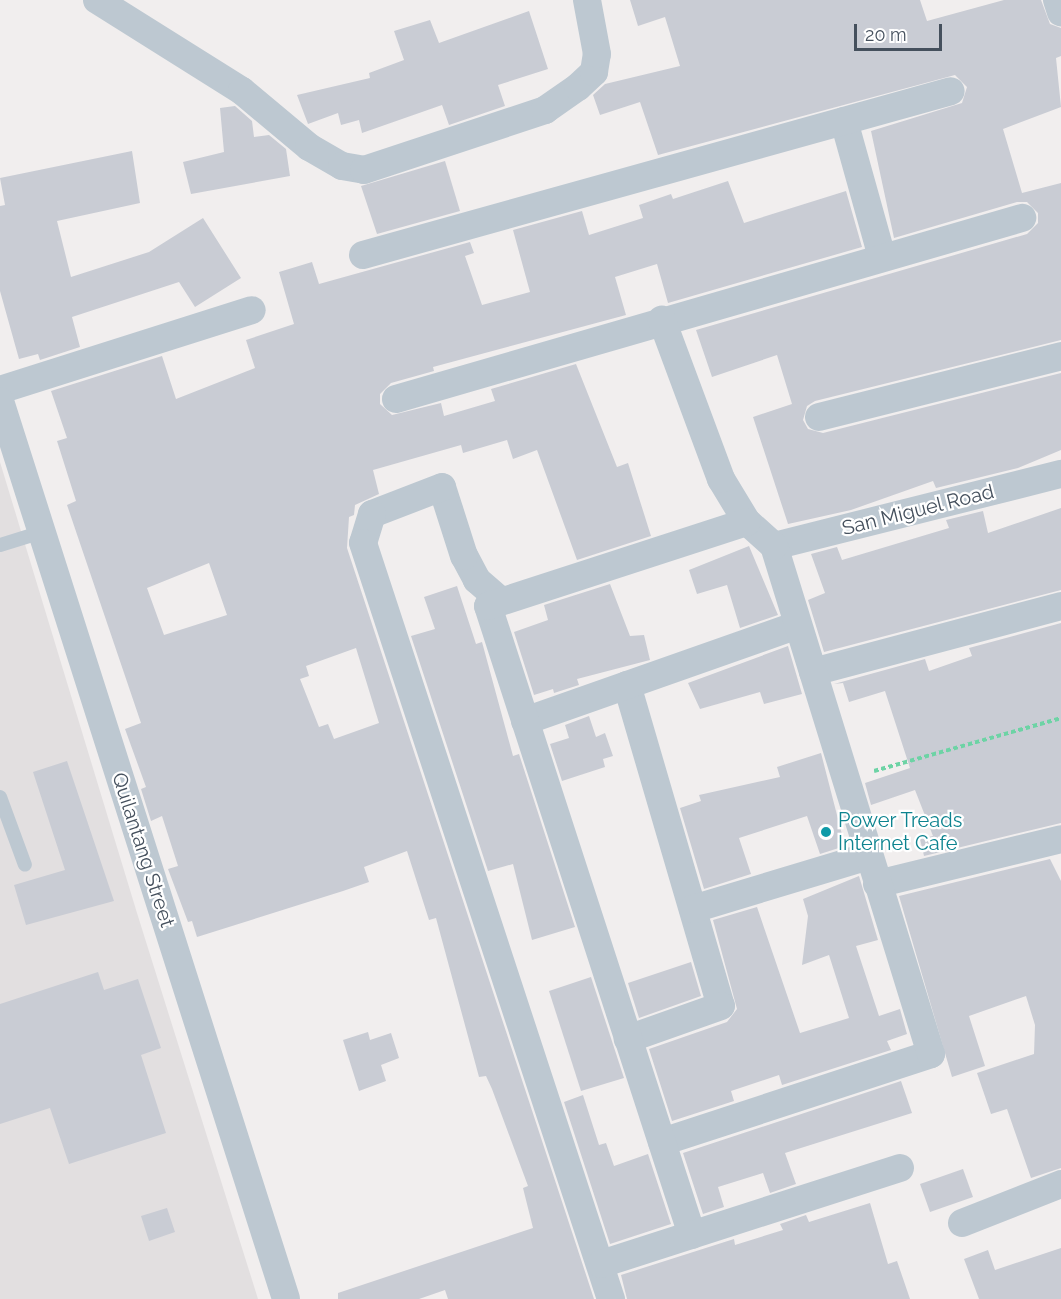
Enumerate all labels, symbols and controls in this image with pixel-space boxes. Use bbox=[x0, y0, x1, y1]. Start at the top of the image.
scale bar bbox=[857, 12, 946, 50]
text: 20 m bbox=[865, 24, 907, 45]
street label: San Miguel Road bbox=[839, 479, 997, 541]
street label: Quilantang Street bbox=[107, 770, 179, 930]
place label: Power Treads Internet Cafe bbox=[838, 808, 963, 855]
marker: Power Treads Internet Cafe bbox=[819, 825, 833, 839]

